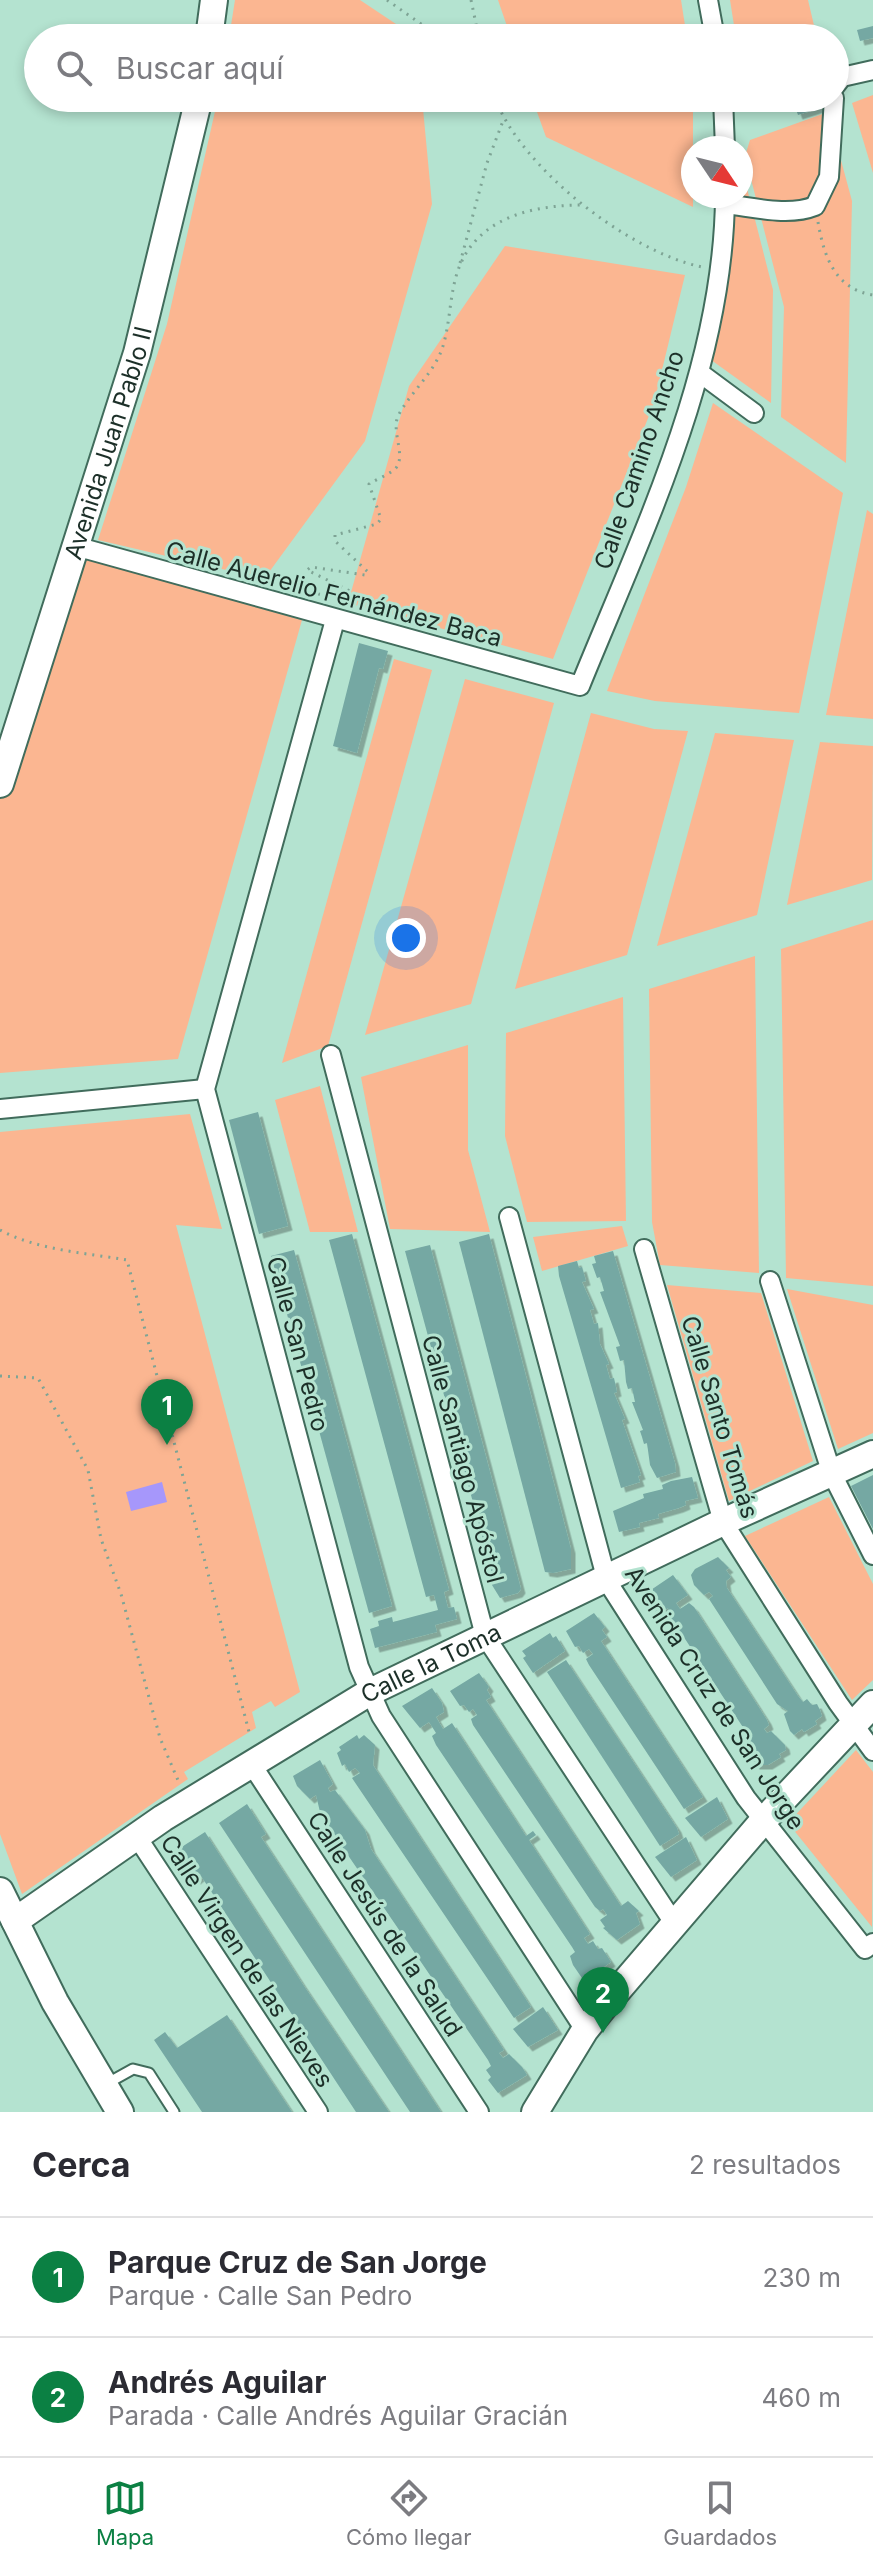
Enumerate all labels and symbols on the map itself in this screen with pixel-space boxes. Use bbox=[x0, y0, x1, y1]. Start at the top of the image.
north arrow bbox=[681, 136, 753, 208]
street label: Avenida Juan Pablo II bbox=[58, 323, 157, 563]
street label: Calle Camino Ancho bbox=[588, 347, 690, 573]
street label: Calle Auerelio Fernández Baca bbox=[163, 535, 505, 653]
your location bbox=[386, 918, 426, 958]
street label: Calle San Pedro bbox=[261, 1253, 335, 1435]
street label: Calle Santo Tomás bbox=[675, 1312, 765, 1522]
street label: Calle Santiago Apóstol bbox=[416, 1332, 510, 1586]
pin: 1 bbox=[141, 1379, 193, 1445]
street label: Avenida Cruz de San Jorge bbox=[619, 1561, 811, 1835]
street label: Calle la Toma bbox=[356, 1617, 505, 1709]
street label: Calle Jesús de la Salud bbox=[301, 1806, 469, 2042]
street label: Calle Virgen de las Nieves bbox=[154, 1829, 340, 2093]
pin: 2 bbox=[577, 1967, 629, 2033]

